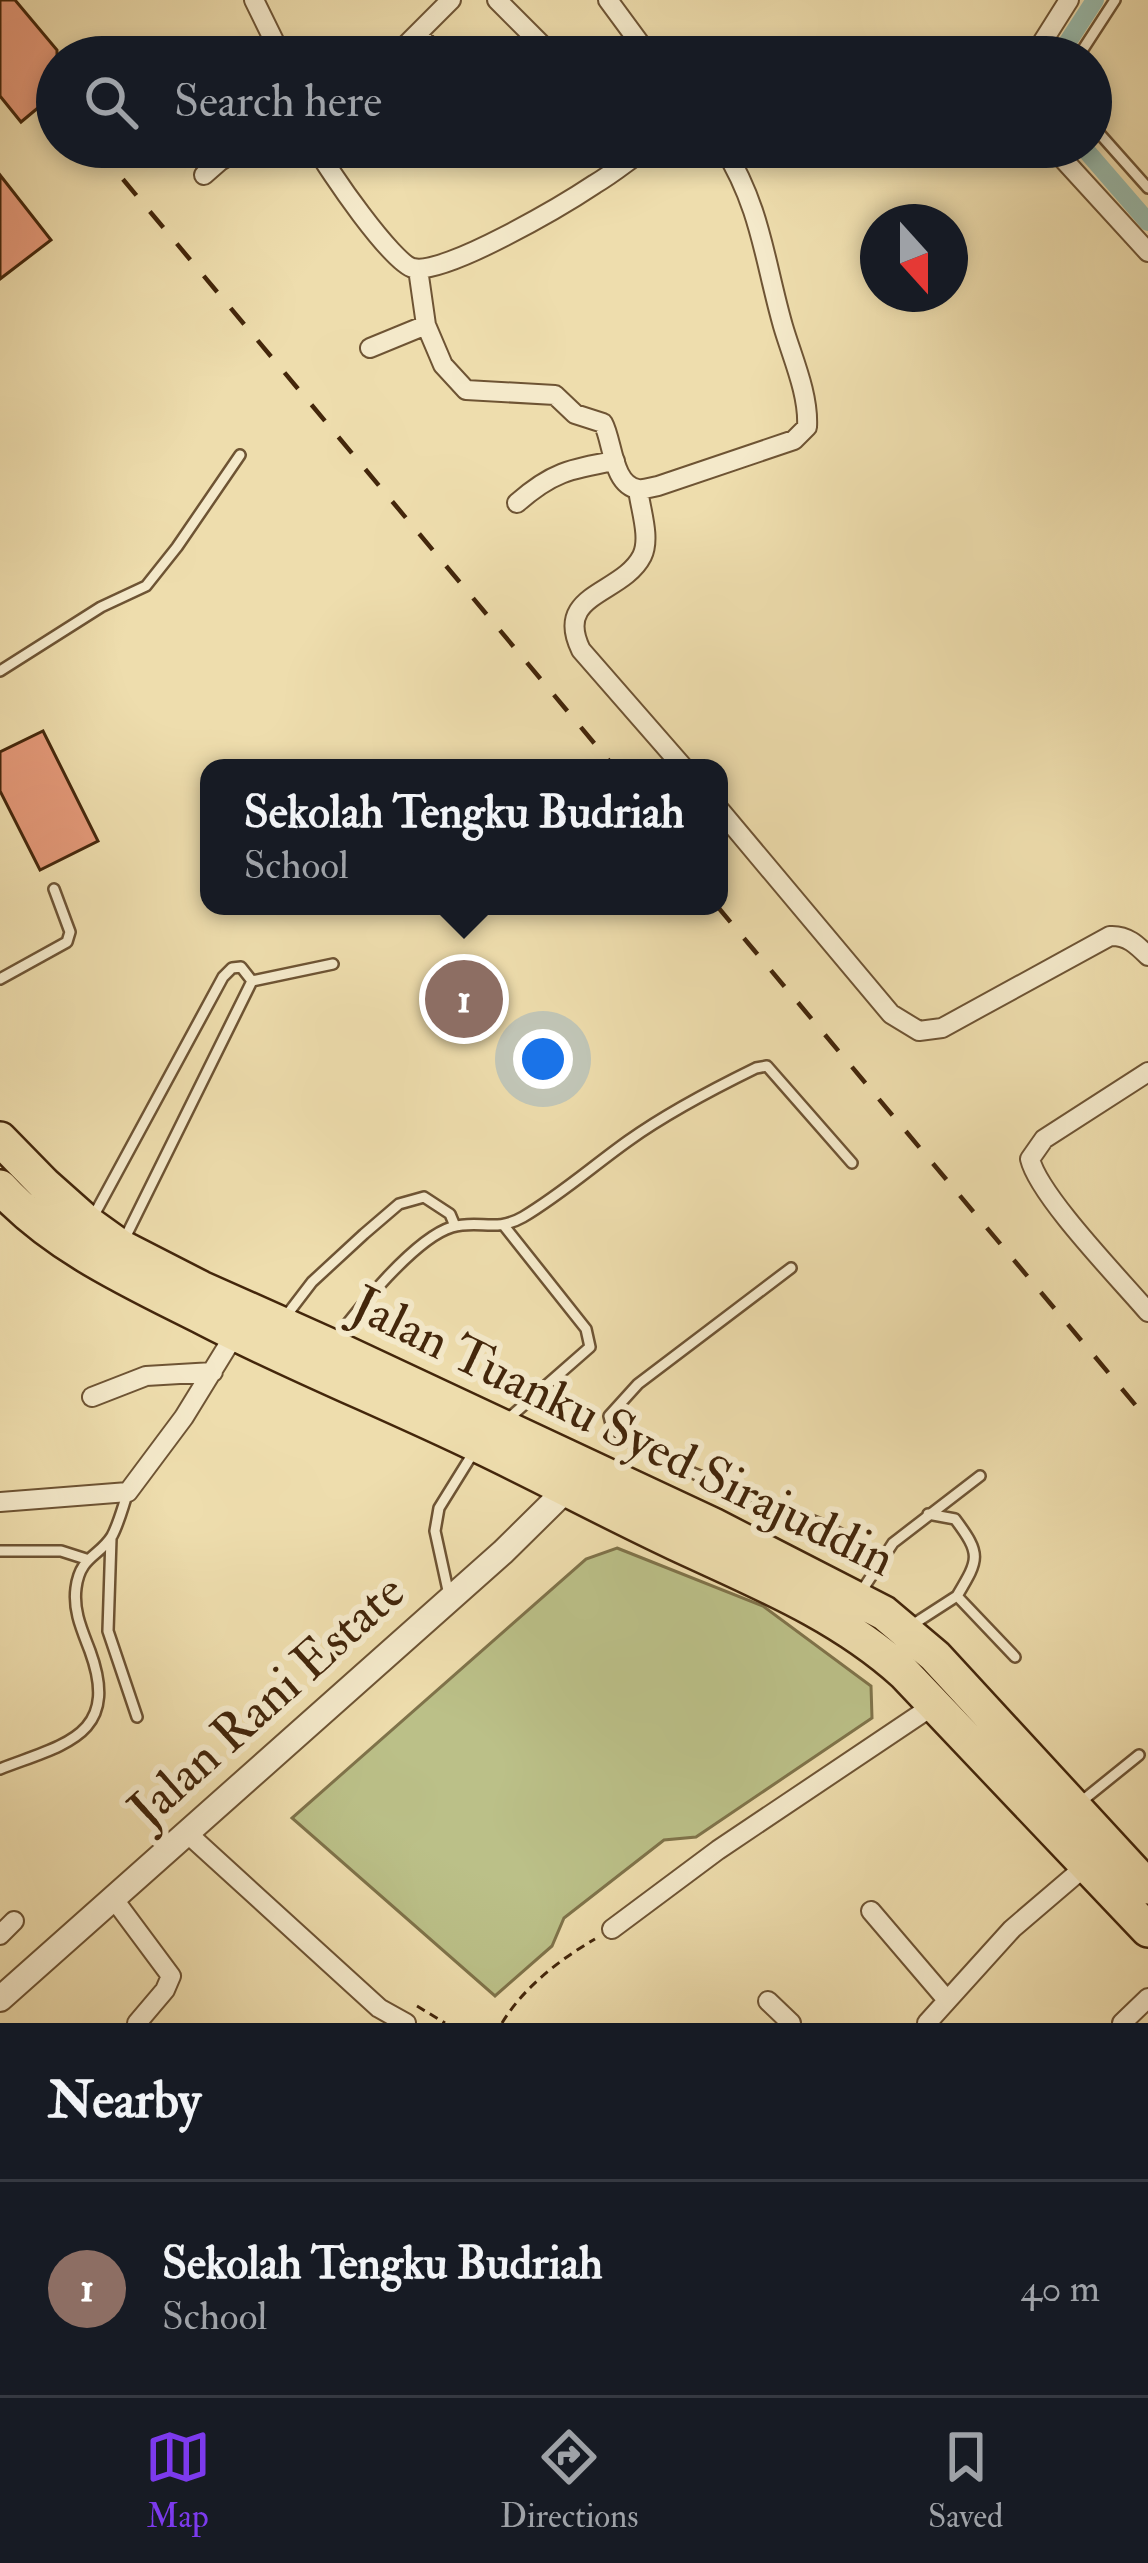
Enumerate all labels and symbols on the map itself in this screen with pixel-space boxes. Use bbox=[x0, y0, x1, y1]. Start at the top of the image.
north arrow bbox=[860, 204, 968, 312]
pin: 1 bbox=[425, 954, 503, 1044]
your location bbox=[513, 1029, 573, 1089]
street label: Jalan Tuanku Syed Sirajuddin bbox=[339, 1272, 905, 1591]
street label: Jalan Rani Estate bbox=[114, 1560, 418, 1843]

